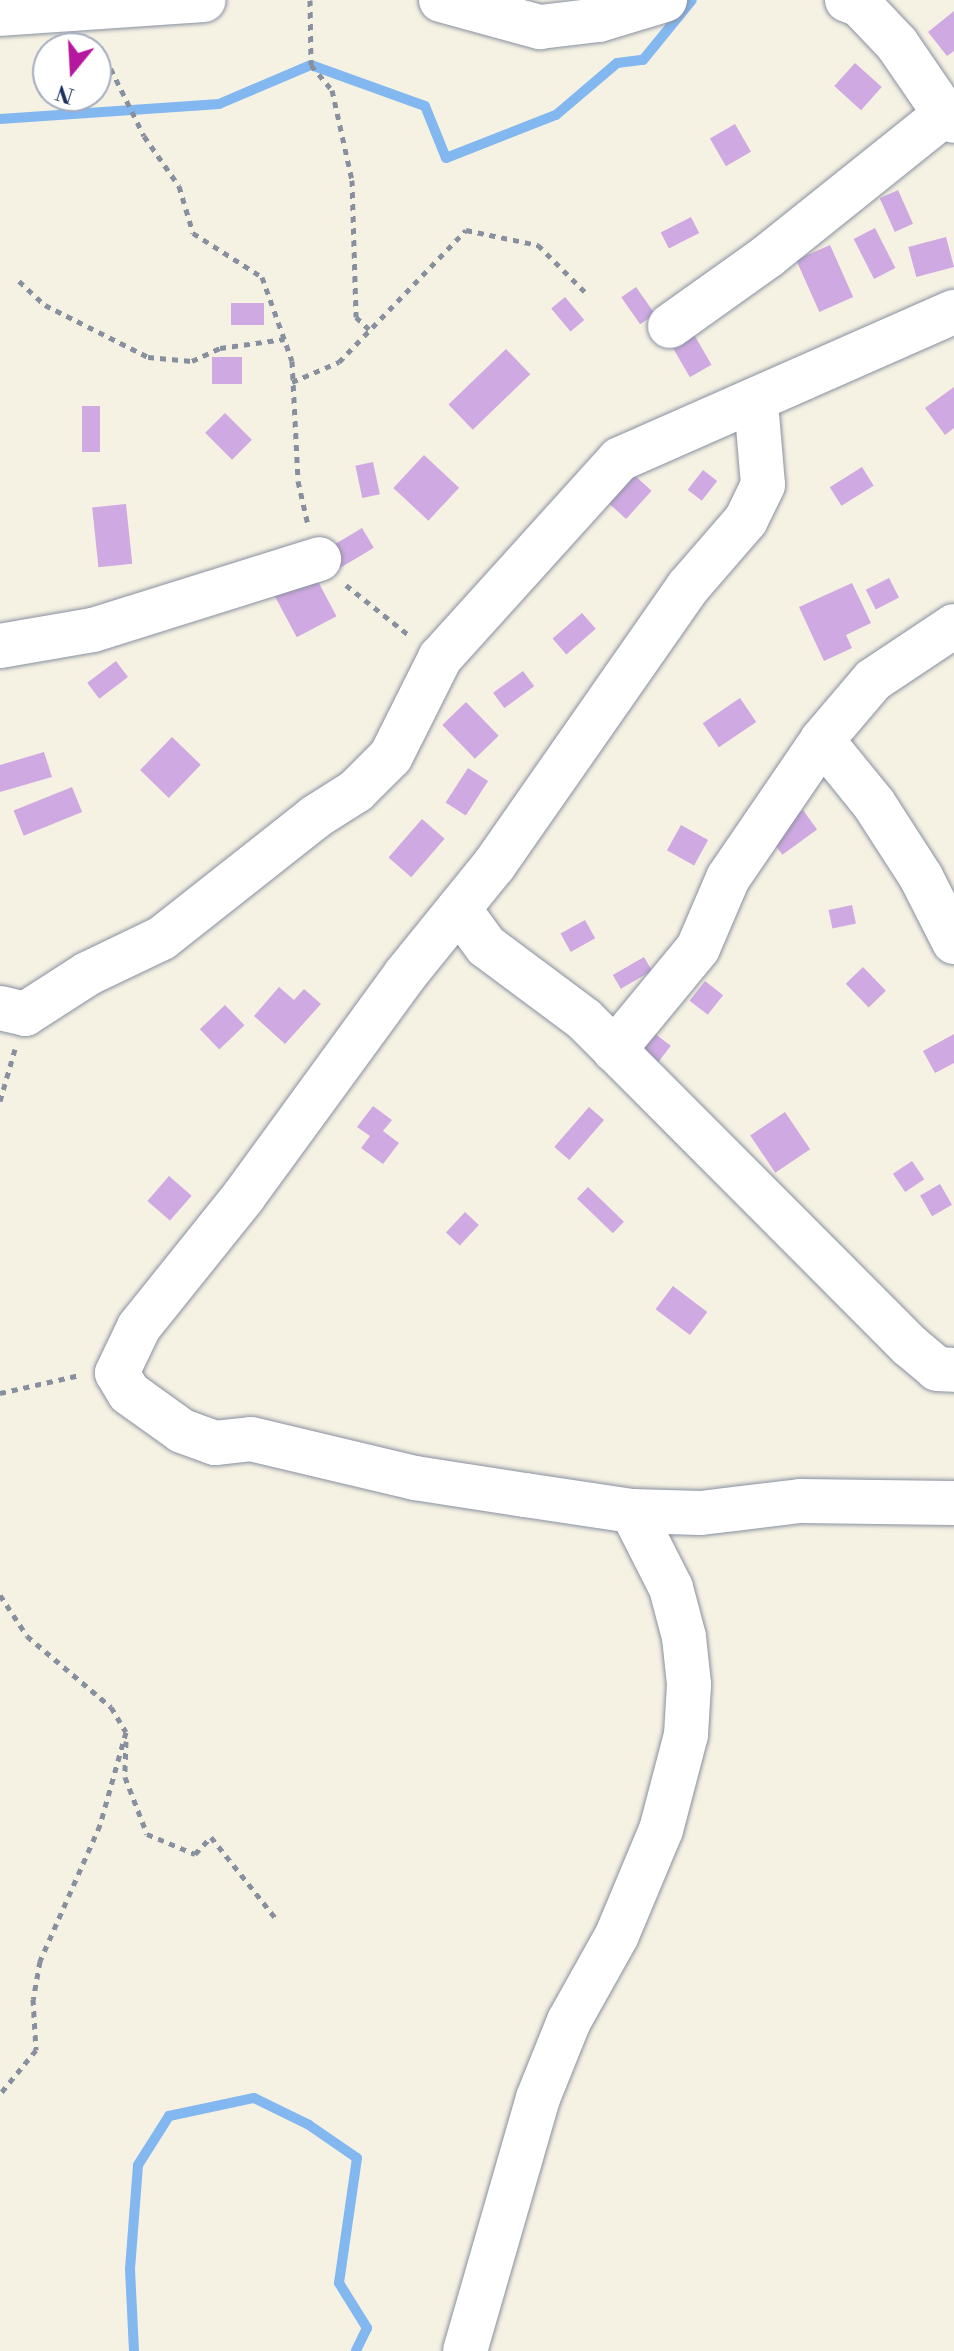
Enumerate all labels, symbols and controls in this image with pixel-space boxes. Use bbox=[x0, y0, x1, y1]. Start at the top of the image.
north arrow bbox=[32, 32, 112, 112]
text: N bbox=[53, 78, 77, 109]

